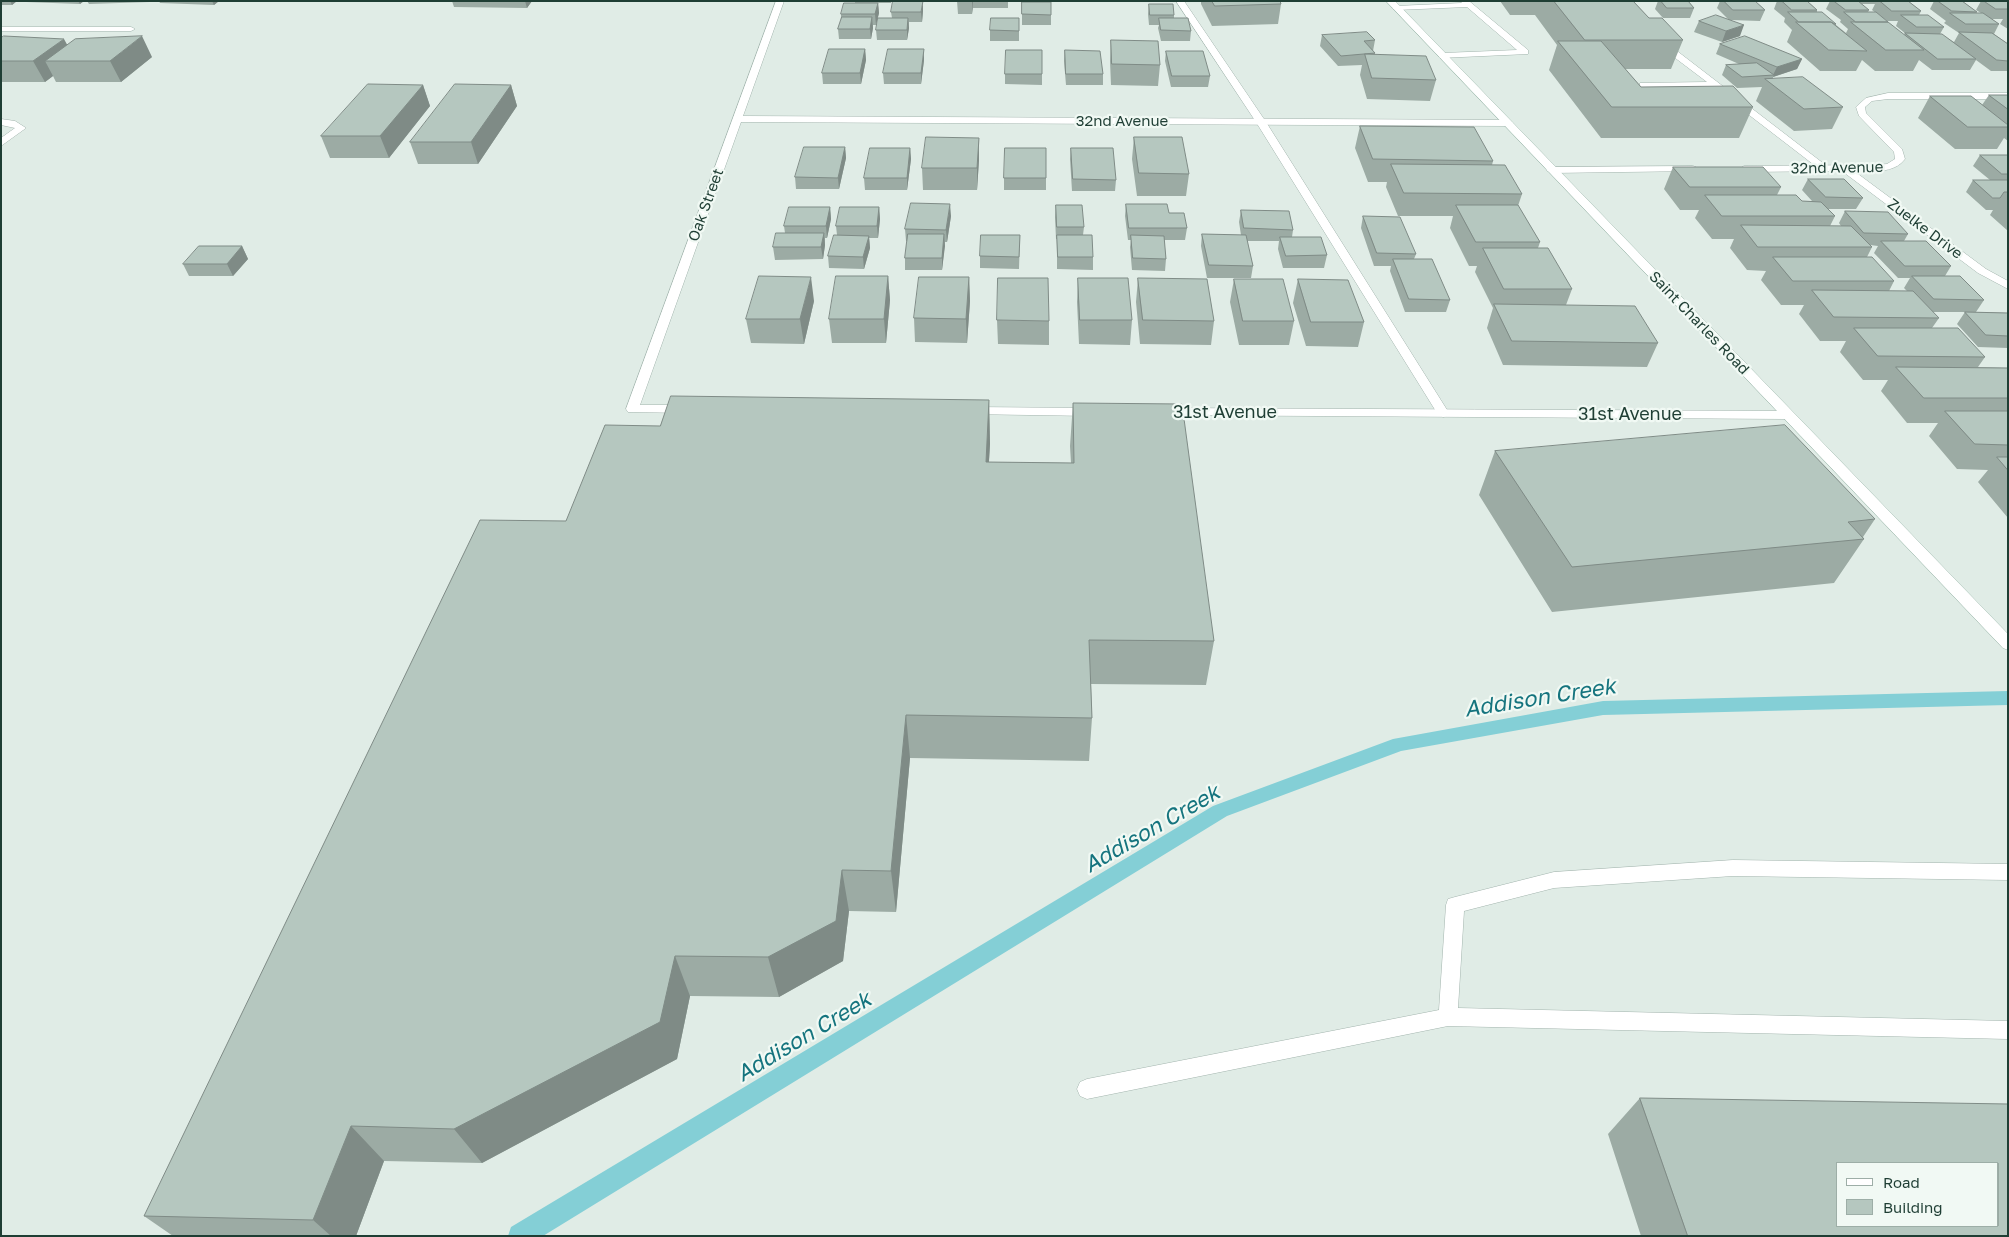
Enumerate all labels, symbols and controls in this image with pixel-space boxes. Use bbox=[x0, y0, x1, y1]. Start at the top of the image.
street label: 32nd Avenue bbox=[1076, 112, 1168, 130]
street label: 32nd Avenue bbox=[1791, 158, 1883, 178]
street label: Oak Street bbox=[685, 166, 727, 244]
street label: Zuelke Drive bbox=[1884, 195, 1966, 263]
street label: Saint Charles Road bbox=[1645, 268, 1753, 378]
street label: 31st Avenue bbox=[1173, 401, 1277, 423]
street label: 31st Avenue bbox=[1578, 403, 1682, 425]
water label: Addison Creek bbox=[1463, 673, 1617, 723]
water label: Addison Creek bbox=[1079, 779, 1225, 879]
water label: Addison Creek bbox=[732, 986, 876, 1088]
legend bbox=[1836, 1162, 1999, 1227]
text: Road bbox=[1883, 1173, 1920, 1191]
text: Building bbox=[1883, 1198, 1943, 1216]

